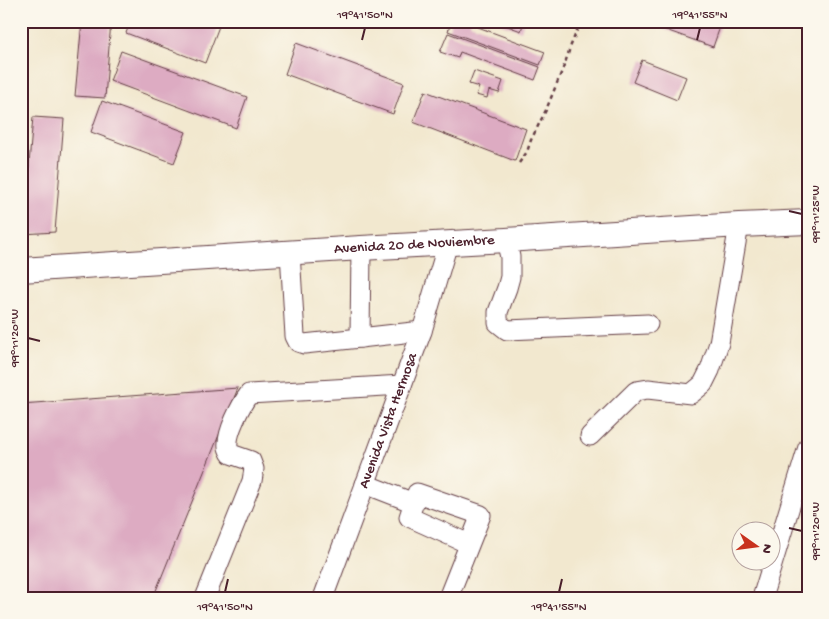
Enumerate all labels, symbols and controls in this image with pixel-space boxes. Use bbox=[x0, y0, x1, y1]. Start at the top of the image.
text: 19°41'50"N bbox=[336, 9, 393, 23]
text: 19°41'55"N bbox=[671, 9, 728, 23]
text: 99°11'25"W bbox=[810, 185, 824, 244]
street label: Avenida 20 de Noviembre bbox=[333, 232, 495, 259]
text: 99°11'20"W bbox=[9, 309, 23, 368]
street label: Avenida Vista Hermosa bbox=[355, 350, 422, 491]
text: 99°11'20"W bbox=[810, 502, 824, 561]
north arrow bbox=[732, 522, 782, 572]
text: N bbox=[757, 542, 776, 555]
text: 19°41'50"N bbox=[196, 601, 253, 615]
text: 19°41'55"N bbox=[530, 601, 587, 615]

